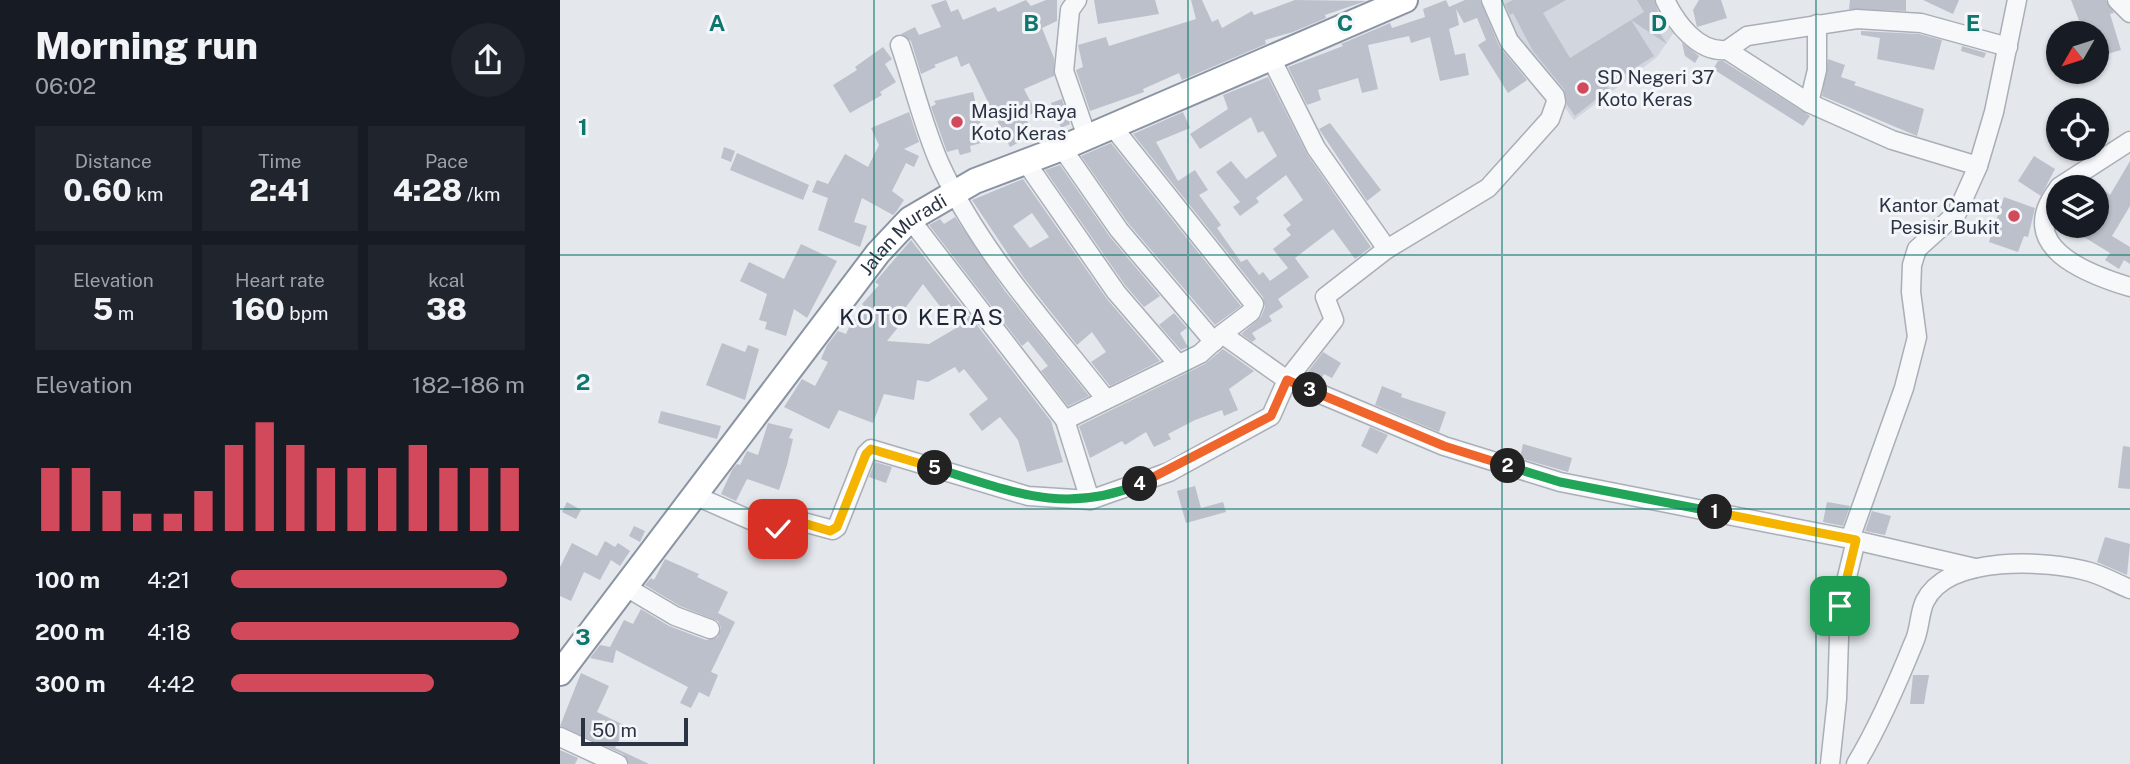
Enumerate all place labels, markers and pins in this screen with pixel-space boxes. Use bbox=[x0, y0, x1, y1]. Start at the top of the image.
place label: SD Negeri 37 Koto Keras bbox=[1597, 66, 1714, 110]
marker: SD Negeri 37 Koto Keras bbox=[1575, 80, 1591, 96]
place label: Masjid Raya Koto Keras bbox=[971, 100, 1077, 144]
marker: Masjid Raya Koto Keras bbox=[949, 114, 965, 130]
place label: Kantor Camat Pesisir Bukit bbox=[1879, 194, 2000, 238]
marker: Kantor Camat Pesisir Bukit bbox=[2006, 208, 2022, 224]
pin: 3 bbox=[1292, 372, 1328, 408]
pin: 2 bbox=[1490, 448, 1525, 484]
pin: 5 bbox=[918, 450, 952, 486]
pin: 4 bbox=[1122, 466, 1158, 502]
pin: 1 bbox=[1698, 494, 1732, 530]
pin bbox=[748, 499, 808, 559]
pin bbox=[1810, 576, 1870, 636]

